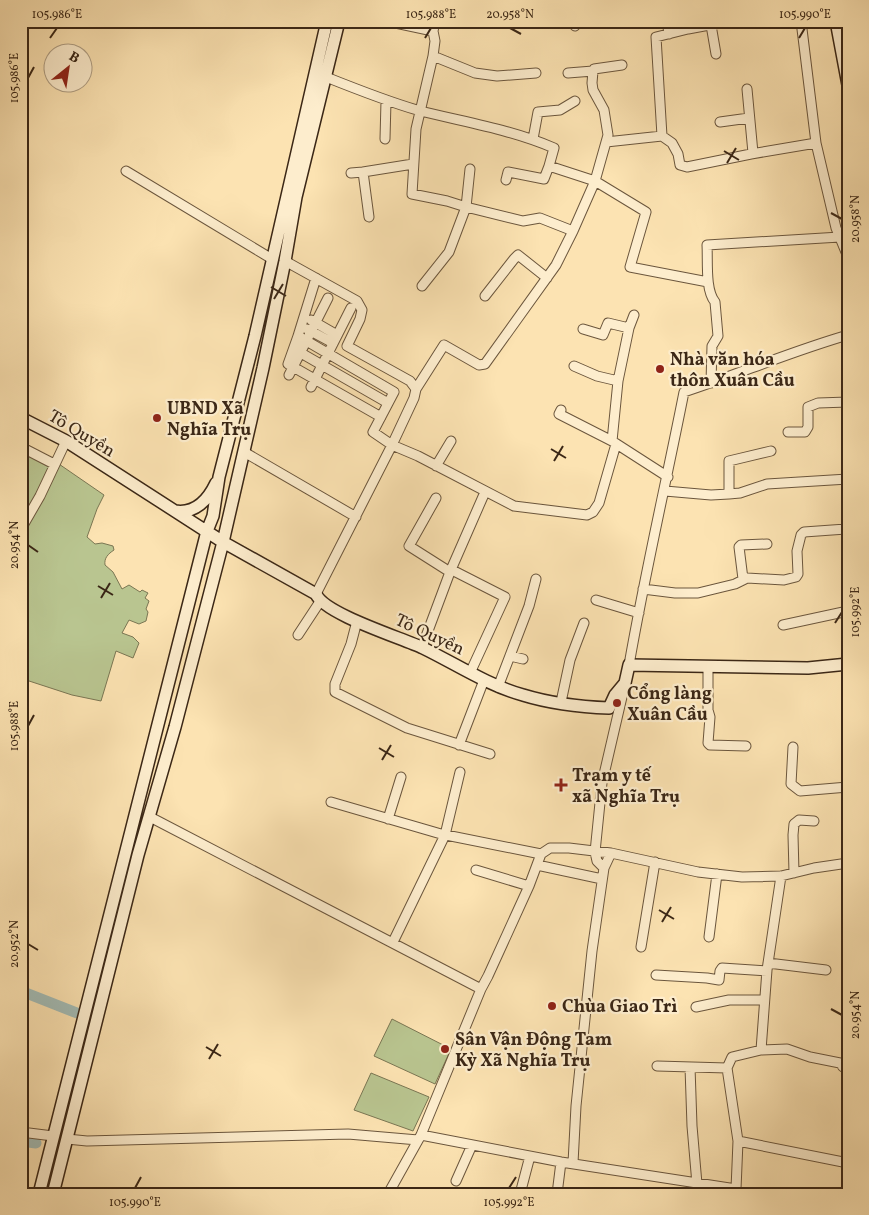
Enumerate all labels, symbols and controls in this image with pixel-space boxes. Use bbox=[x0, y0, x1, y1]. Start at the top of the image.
text: 105.986°E bbox=[32, 7, 82, 23]
text: 105.988°E bbox=[406, 7, 456, 23]
text: 20.958°N bbox=[486, 7, 534, 23]
text: 105.990°E bbox=[779, 7, 831, 23]
north arrow bbox=[42, 42, 92, 92]
text: B bbox=[65, 47, 83, 69]
text: 105.986°E bbox=[7, 53, 23, 103]
text: 20.958°N bbox=[848, 195, 864, 243]
place label: Nhà văn hóa thôn Xuân Cầu bbox=[670, 348, 795, 394]
marker: Nhà văn hóa thôn Xuân Cầu bbox=[654, 363, 666, 375]
place label: UBND Xã Nghĩa Trụ bbox=[167, 397, 251, 443]
street label: Tô Quyền bbox=[43, 404, 120, 464]
marker: UBND Xã Nghĩa Trụ bbox=[151, 412, 163, 424]
text: 20.954°N bbox=[7, 521, 23, 569]
text: 105.992°E bbox=[848, 587, 864, 637]
street label: Tô Quyền bbox=[391, 608, 468, 662]
place label: Cổng làng Xuân Cầu bbox=[627, 682, 712, 728]
marker: Cổng làng Xuân Cầu bbox=[611, 697, 623, 709]
text: 105.988°E bbox=[7, 701, 23, 751]
place label: Trạm y tế xã Nghĩa Trụ bbox=[572, 764, 680, 810]
marker: Trạm y tế xã Nghĩa Trụ bbox=[554, 778, 568, 792]
text: 20.952°N bbox=[7, 920, 23, 968]
text: 20.954°N bbox=[848, 991, 864, 1039]
place label: Chùa Giao Trì bbox=[562, 995, 678, 1020]
marker: Chùa Giao Trì bbox=[546, 1000, 558, 1012]
place label: Sân Vận Động Tam Kỳ Xã Nghĩa Trụ bbox=[455, 1028, 612, 1074]
marker: Sân Vận Động Tam Kỳ Xã Nghĩa Trụ bbox=[439, 1043, 451, 1055]
text: 105.990°E bbox=[109, 1195, 161, 1211]
text: 105.992°E bbox=[484, 1195, 534, 1211]

